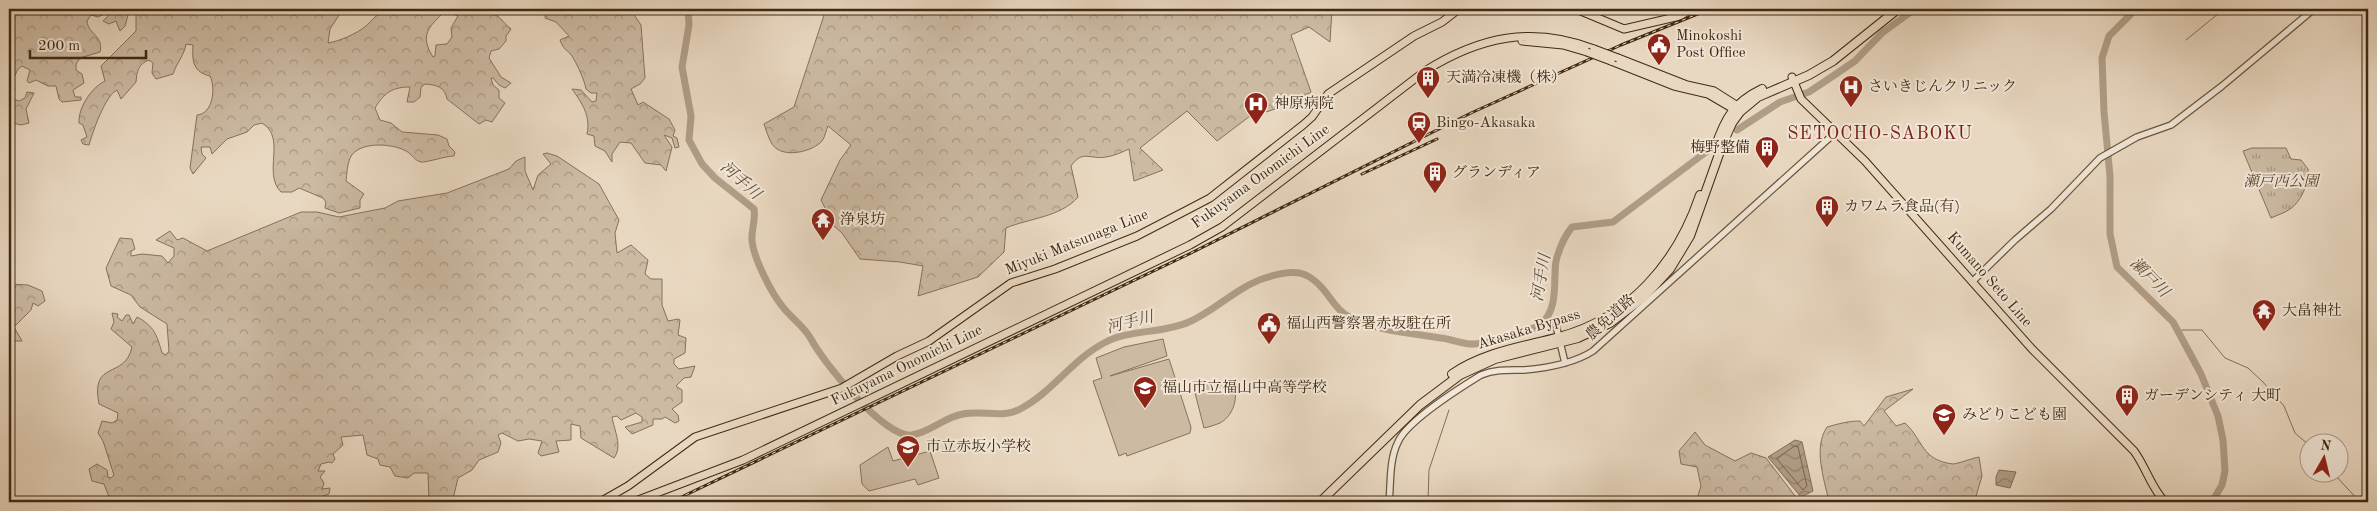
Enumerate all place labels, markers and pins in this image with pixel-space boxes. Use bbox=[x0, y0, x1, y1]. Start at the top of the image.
place label: Minokoshi Post Office bbox=[1676, 29, 1746, 61]
public building icon: Minokoshi Post Office bbox=[1646, 32, 1672, 66]
building icon: 天満冷凍機（株） bbox=[1415, 65, 1441, 99]
place label: 天満冷凍機（株） bbox=[1446, 69, 1566, 86]
hospital icon: さいきじんクリニック bbox=[1838, 74, 1864, 108]
place label: さいきじんクリニック bbox=[1868, 79, 2017, 95]
hospital icon: 神原病院 bbox=[1243, 91, 1269, 125]
place label: 神原病院 bbox=[1274, 95, 1334, 112]
station icon: Bingo-Akasaka bbox=[1406, 110, 1432, 144]
place label: Bingo-Akasaka bbox=[1436, 116, 1536, 131]
building icon: 梅野整備 bbox=[1754, 135, 1780, 169]
place label: 梅野整備 bbox=[1690, 139, 1750, 156]
building icon: グランディア bbox=[1422, 160, 1448, 194]
place label: グランディア bbox=[1452, 164, 1541, 181]
building icon: カワムラ食品(有) bbox=[1814, 194, 1840, 228]
place label: カワムラ食品(有) bbox=[1844, 198, 1960, 215]
temple icon: 浄泉坊 bbox=[810, 207, 836, 241]
place label: 浄泉坊 bbox=[840, 211, 885, 228]
temple icon: 大畠神社 bbox=[2251, 298, 2277, 332]
place label: 大畠神社 bbox=[2282, 302, 2342, 319]
public building icon: 福山西警察署赤坂駐在所 bbox=[1256, 311, 1282, 345]
place label: 福山西警察署赤坂駐在所 bbox=[1286, 315, 1451, 332]
school or university icon: 福山市立福山中高等学校 bbox=[1132, 375, 1158, 409]
place label: 福山市立福山中高等学校 bbox=[1162, 379, 1327, 396]
building icon: ガーデンシティ 大町 bbox=[2114, 383, 2140, 417]
place label: ガーデンシティ 大町 bbox=[2144, 387, 2281, 404]
school or university icon: みどりこども園 bbox=[1931, 402, 1957, 436]
place label: みどりこども園 bbox=[1962, 406, 2067, 423]
school or university icon: 市立赤坂小学校 bbox=[895, 434, 921, 468]
place label: 市立赤坂小学校 bbox=[926, 438, 1031, 455]

